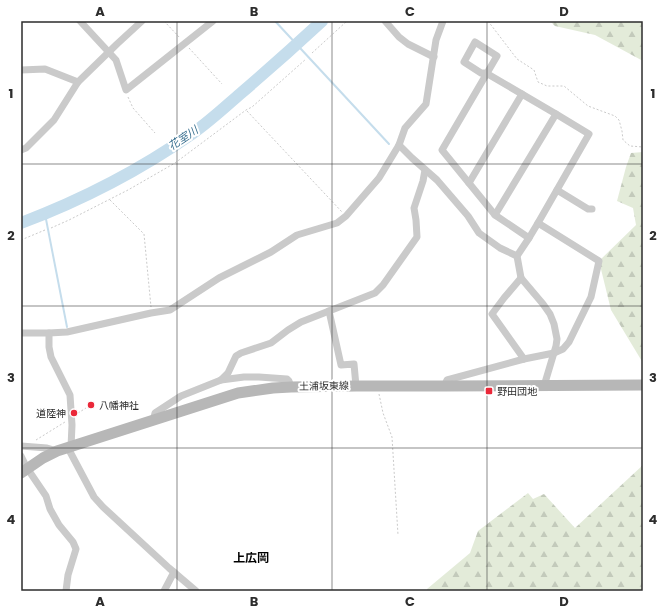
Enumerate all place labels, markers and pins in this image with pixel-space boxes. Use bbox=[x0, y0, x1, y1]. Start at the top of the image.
place label: 野田団地 bbox=[497, 384, 538, 399]
marker: 野田団地 bbox=[484, 386, 494, 396]
place label: 八幡神社 bbox=[99, 398, 139, 413]
marker: 八幡神社 bbox=[86, 400, 96, 410]
place label: 道陸神 bbox=[36, 406, 66, 421]
marker: 道陸神 bbox=[69, 408, 79, 418]

